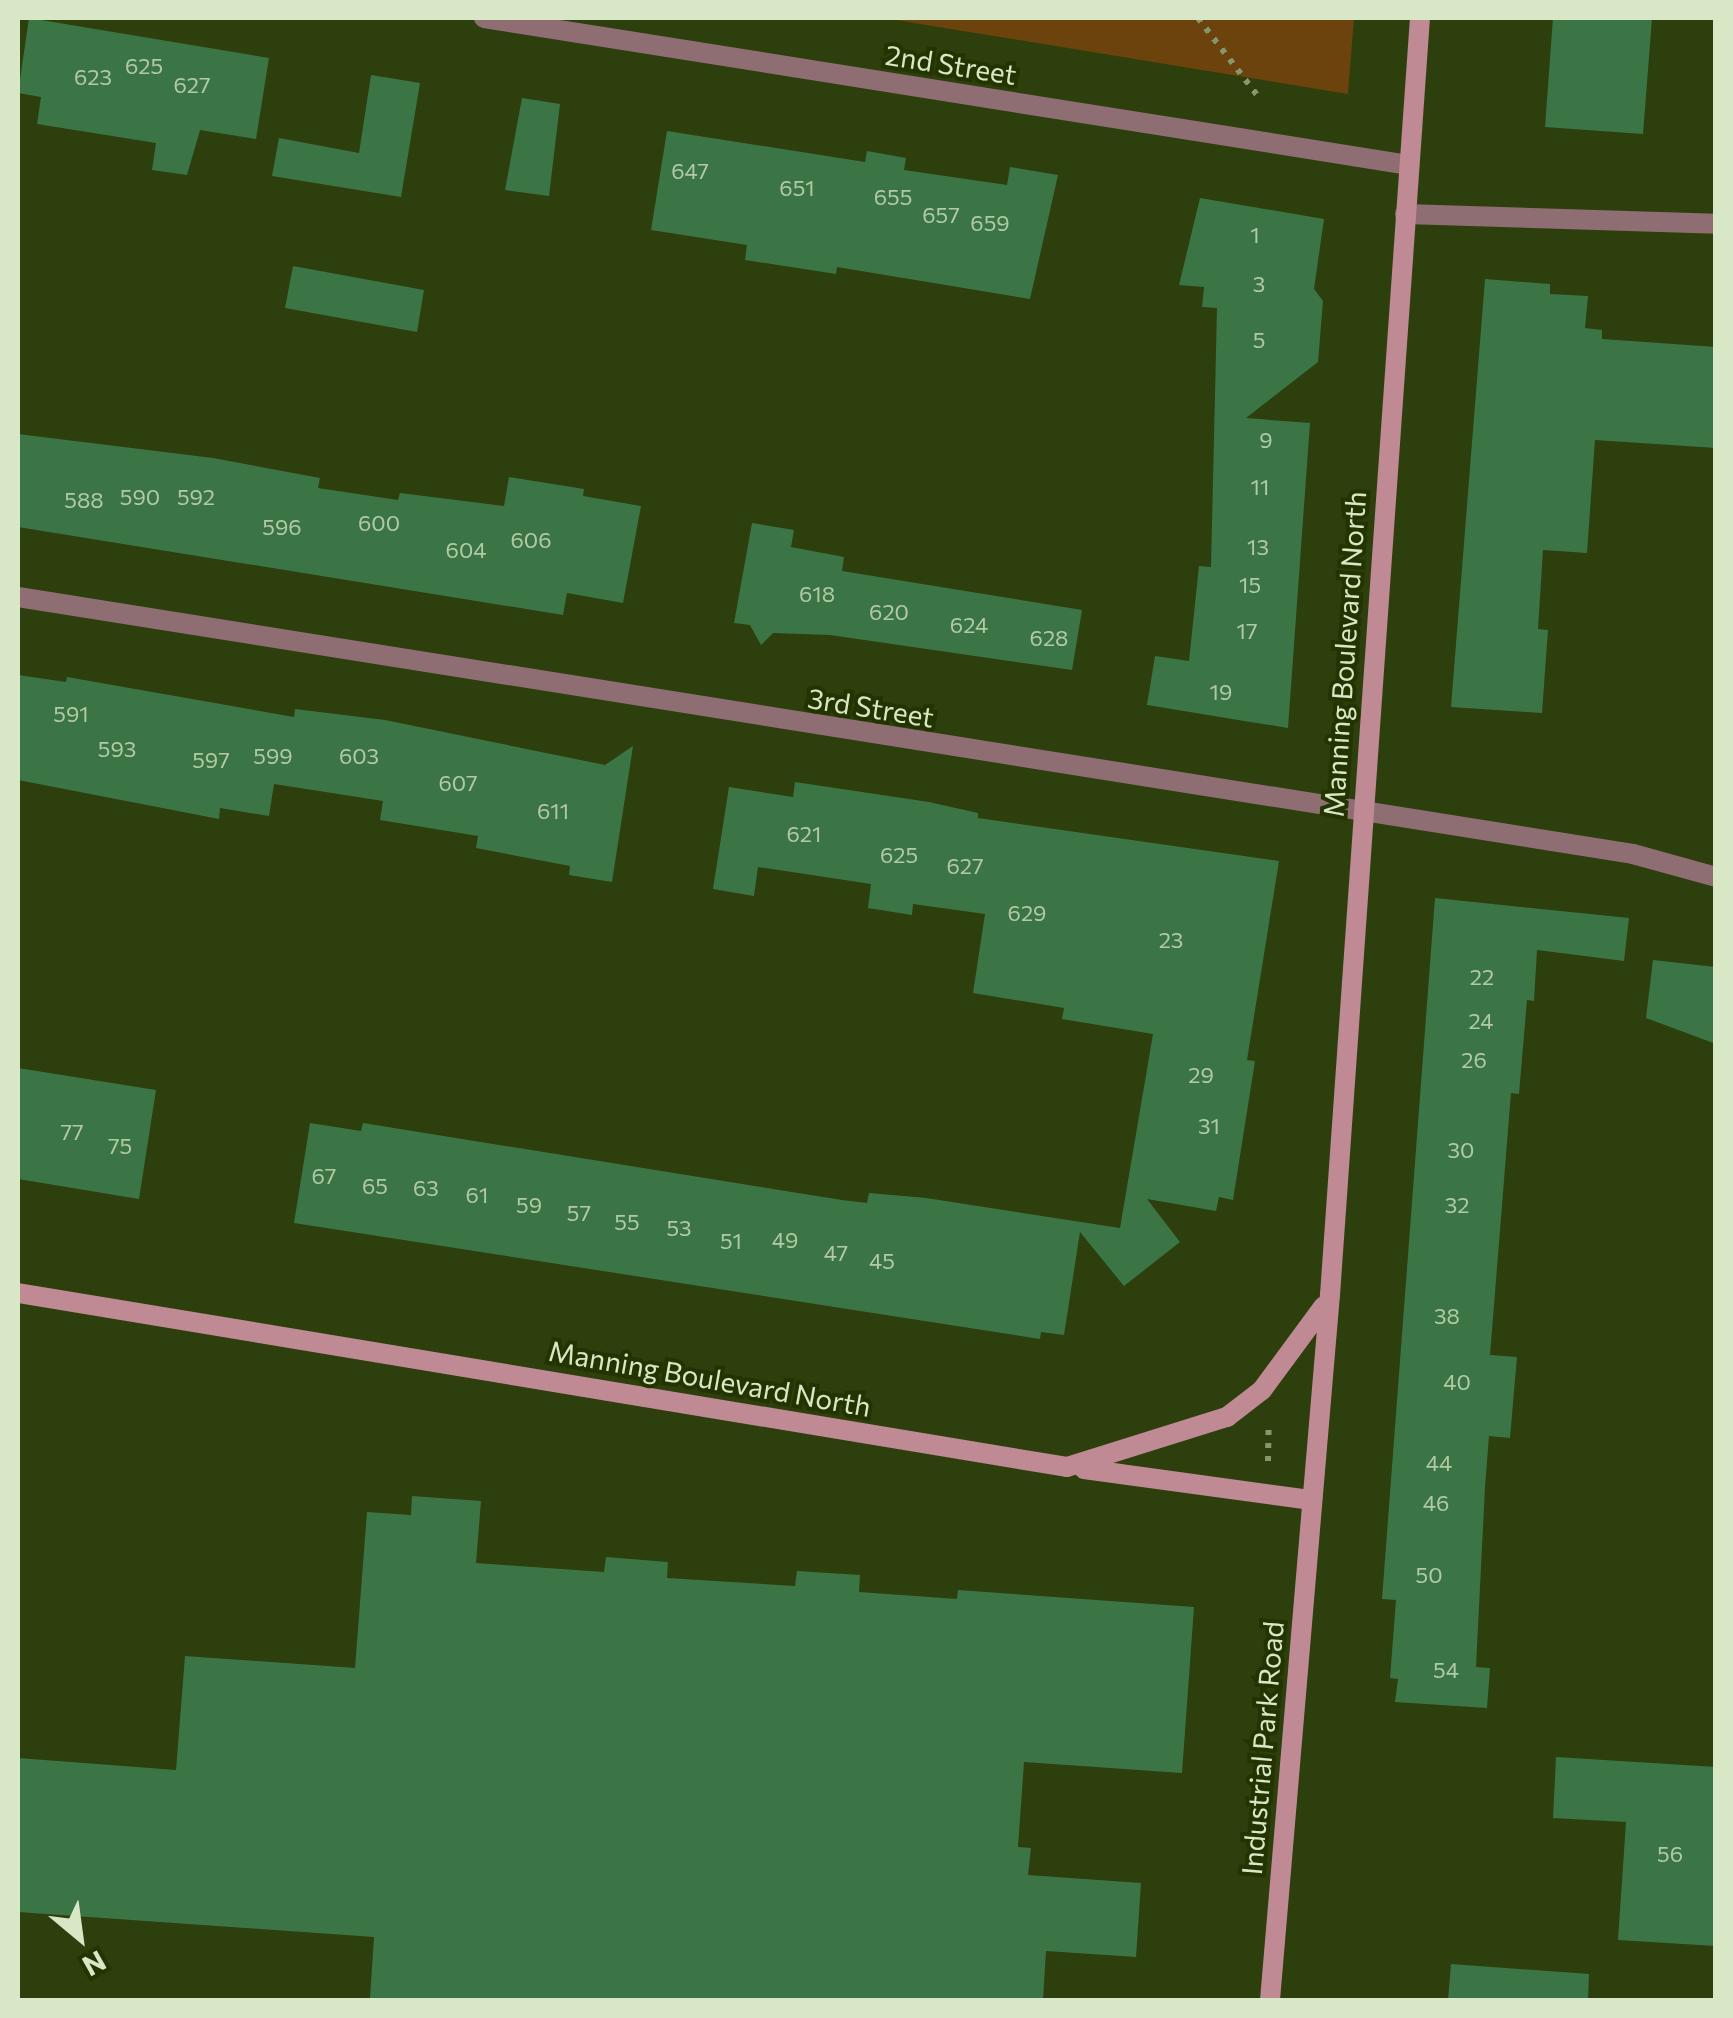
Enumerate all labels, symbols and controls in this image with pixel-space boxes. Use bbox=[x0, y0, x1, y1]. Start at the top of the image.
street label: 2nd Street bbox=[883, 37, 1019, 91]
house number: 625 bbox=[125, 53, 163, 79]
house number: 623 bbox=[74, 64, 112, 90]
house number: 627 bbox=[173, 72, 211, 98]
house number: 647 bbox=[671, 158, 709, 184]
house number: 651 bbox=[779, 175, 815, 201]
house number: 655 bbox=[874, 184, 912, 210]
house number: 657 bbox=[922, 202, 960, 228]
house number: 659 bbox=[970, 210, 1010, 236]
house number: 1 bbox=[1250, 222, 1260, 248]
house number: 3 bbox=[1253, 271, 1265, 297]
house number: 5 bbox=[1253, 327, 1265, 353]
house number: 9 bbox=[1259, 427, 1273, 453]
house number: 11 bbox=[1251, 474, 1269, 500]
house number: 590 bbox=[120, 484, 160, 510]
house number: 592 bbox=[177, 484, 215, 510]
house number: 588 bbox=[64, 487, 104, 513]
street label: Manning Boulevard North bbox=[1316, 490, 1372, 818]
house number: 600 bbox=[358, 510, 400, 536]
house number: 596 bbox=[262, 514, 302, 540]
house number: 606 bbox=[510, 527, 552, 553]
house number: 13 bbox=[1247, 534, 1269, 560]
house number: 604 bbox=[446, 537, 486, 563]
house number: 15 bbox=[1239, 572, 1261, 598]
house number: 618 bbox=[799, 581, 835, 607]
house number: 620 bbox=[869, 599, 909, 625]
house number: 624 bbox=[950, 612, 988, 638]
house number: 17 bbox=[1236, 618, 1258, 644]
house number: 628 bbox=[1030, 625, 1068, 651]
house number: 19 bbox=[1210, 679, 1232, 705]
street label: 3rd Street bbox=[805, 680, 937, 734]
house number: 591 bbox=[53, 701, 89, 727]
house number: 593 bbox=[98, 736, 136, 762]
house number: 599 bbox=[253, 743, 293, 769]
house number: 603 bbox=[339, 743, 379, 769]
house number: 597 bbox=[192, 747, 230, 773]
house number: 607 bbox=[438, 770, 478, 796]
house number: 611 bbox=[537, 798, 569, 824]
house number: 621 bbox=[787, 821, 821, 847]
house number: 625 bbox=[880, 842, 918, 868]
house number: 627 bbox=[946, 853, 984, 879]
house number: 629 bbox=[1008, 900, 1046, 926]
house number: 23 bbox=[1159, 927, 1183, 953]
house number: 22 bbox=[1470, 964, 1494, 990]
house number: 24 bbox=[1468, 1008, 1494, 1034]
house number: 26 bbox=[1461, 1047, 1487, 1073]
house number: 29 bbox=[1188, 1062, 1214, 1088]
house number: 31 bbox=[1198, 1113, 1220, 1139]
house number: 77 bbox=[60, 1119, 84, 1145]
house number: 75 bbox=[108, 1133, 132, 1159]
house number: 30 bbox=[1448, 1137, 1474, 1163]
house number: 67 bbox=[312, 1163, 336, 1189]
house number: 65 bbox=[362, 1173, 388, 1199]
house number: 63 bbox=[413, 1175, 439, 1201]
house number: 61 bbox=[466, 1182, 488, 1208]
house number: 59 bbox=[516, 1192, 542, 1218]
house number: 32 bbox=[1445, 1192, 1469, 1218]
house number: 57 bbox=[567, 1200, 591, 1226]
house number: 55 bbox=[614, 1209, 640, 1235]
house number: 53 bbox=[666, 1215, 692, 1241]
house number: 49 bbox=[772, 1227, 798, 1253]
house number: 51 bbox=[720, 1228, 742, 1254]
house number: 47 bbox=[824, 1240, 848, 1266]
house number: 45 bbox=[869, 1248, 895, 1274]
house number: 38 bbox=[1434, 1303, 1460, 1329]
street label: Manning Boulevard North bbox=[546, 1333, 874, 1423]
house number: 40 bbox=[1443, 1369, 1471, 1395]
house number: 44 bbox=[1426, 1450, 1452, 1476]
house number: 46 bbox=[1423, 1490, 1449, 1516]
house number: 50 bbox=[1416, 1562, 1442, 1588]
street label: Industrial Park Road bbox=[1234, 1620, 1290, 1876]
house number: 54 bbox=[1433, 1657, 1459, 1683]
house number: 56 bbox=[1657, 1841, 1683, 1867]
north arrow bbox=[30, 1888, 130, 1988]
text: N bbox=[77, 1944, 112, 1984]

